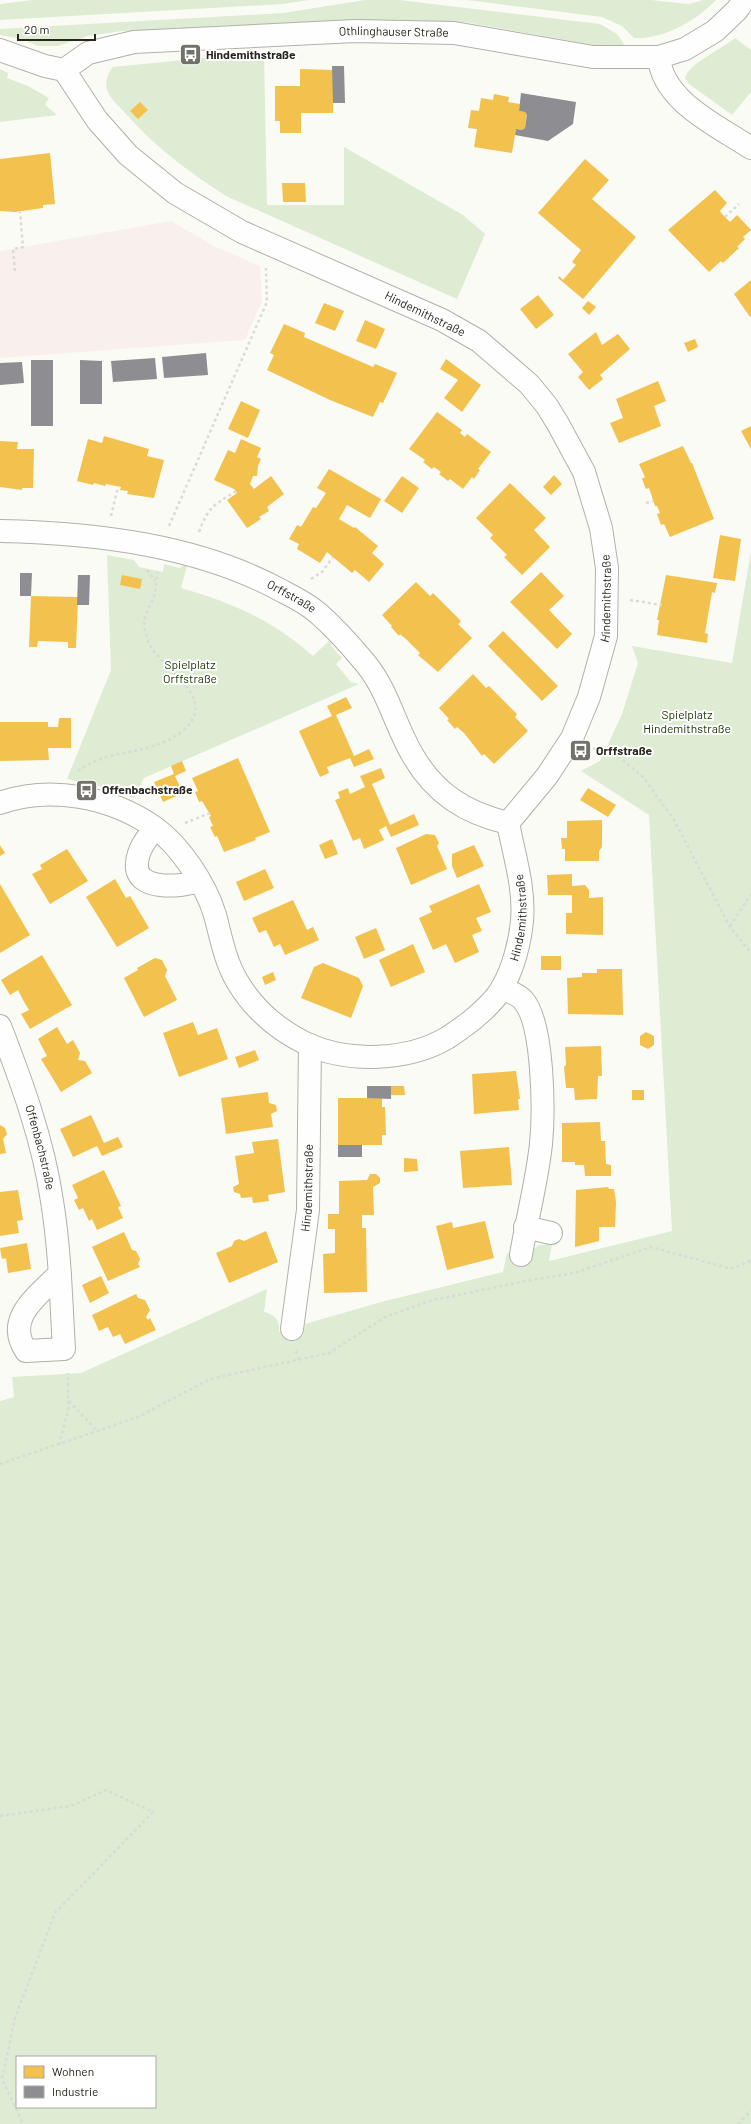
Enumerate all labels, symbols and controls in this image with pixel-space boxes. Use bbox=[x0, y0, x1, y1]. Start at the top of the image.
scale bar bbox=[18, 16, 95, 42]
text: 20 m bbox=[24, 22, 50, 36]
street label: Othlinghauser Straße bbox=[338, 23, 449, 39]
bus stop icon: Hindemithstraße bbox=[178, 42, 204, 68]
place label: Hindemithstraße bbox=[206, 47, 296, 61]
street label: Hindemithstraße bbox=[383, 288, 468, 339]
street label: Hindemithstraße bbox=[597, 554, 613, 644]
street label: Orffstraße bbox=[265, 576, 319, 615]
park label: Spielplatz Orffstraße bbox=[163, 657, 217, 685]
park label: Spielplatz Hindemithstraße bbox=[643, 707, 731, 735]
bus stop icon: Orffstraße bbox=[568, 738, 594, 764]
place label: Orffstraße bbox=[596, 743, 653, 757]
bus stop icon: Offenbachstraße bbox=[74, 777, 100, 803]
place label: Offenbachstraße bbox=[102, 782, 193, 796]
street label: Hindemithstraße bbox=[506, 873, 529, 962]
street label: Offenbachstraße bbox=[23, 1103, 58, 1191]
street label: Hindemithstraße bbox=[297, 1144, 315, 1233]
legend bbox=[16, 2056, 156, 2108]
text: Wohnen bbox=[52, 2064, 94, 2078]
text: Industrie bbox=[52, 2084, 98, 2098]

